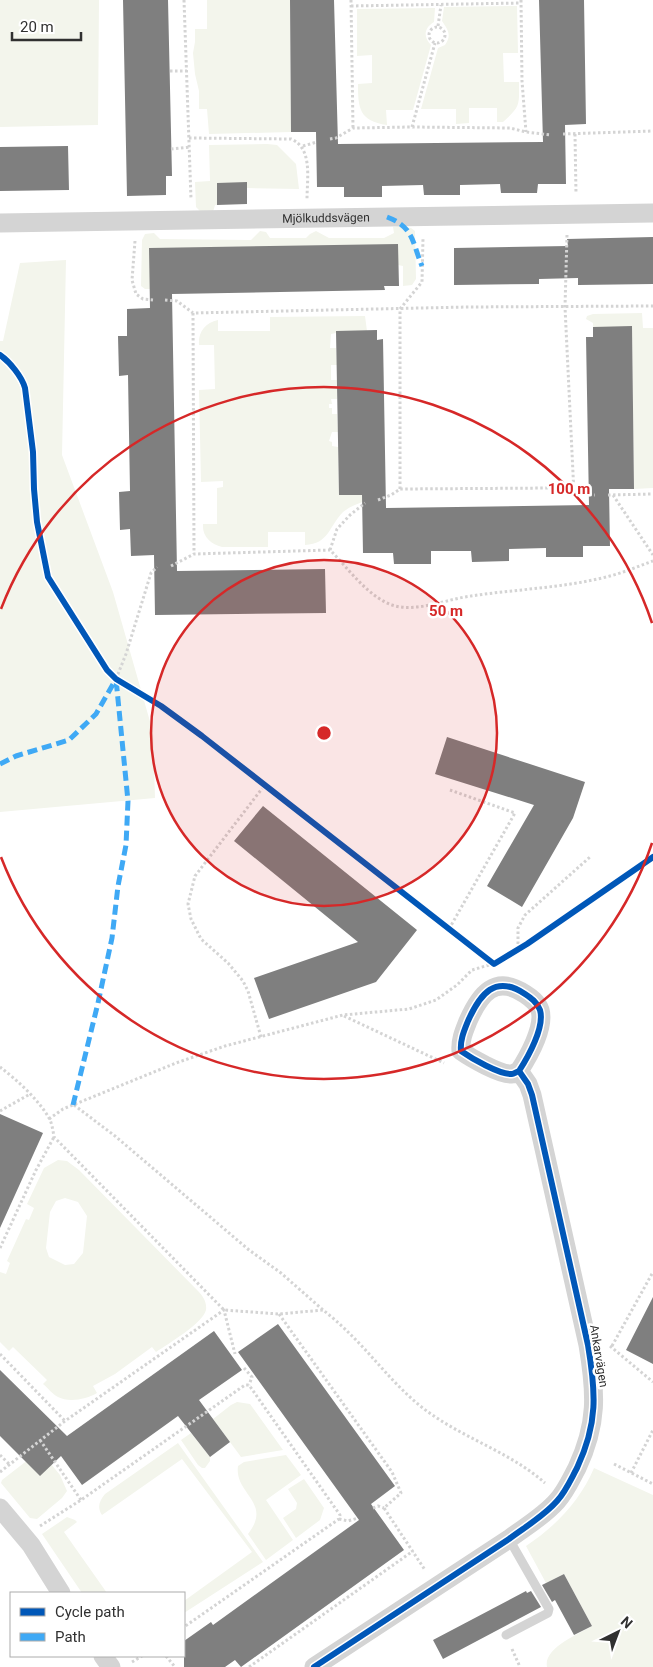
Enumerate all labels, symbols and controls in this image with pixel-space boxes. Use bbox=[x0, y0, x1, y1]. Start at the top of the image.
scale bar bbox=[12, 10, 81, 42]
text: 20 m bbox=[20, 18, 54, 36]
street label: Mjölkuddsvägen bbox=[282, 210, 370, 226]
text: 100 m bbox=[548, 480, 590, 498]
text: 50 m bbox=[429, 602, 463, 620]
centre of rings bbox=[315, 724, 333, 742]
street label: Ankarvägen bbox=[587, 1324, 611, 1388]
legend bbox=[10, 1592, 185, 1657]
text: Cycle path bbox=[55, 1603, 125, 1621]
north arrow bbox=[593, 1607, 643, 1657]
text: N bbox=[618, 1613, 636, 1632]
text: Path bbox=[55, 1628, 86, 1646]

